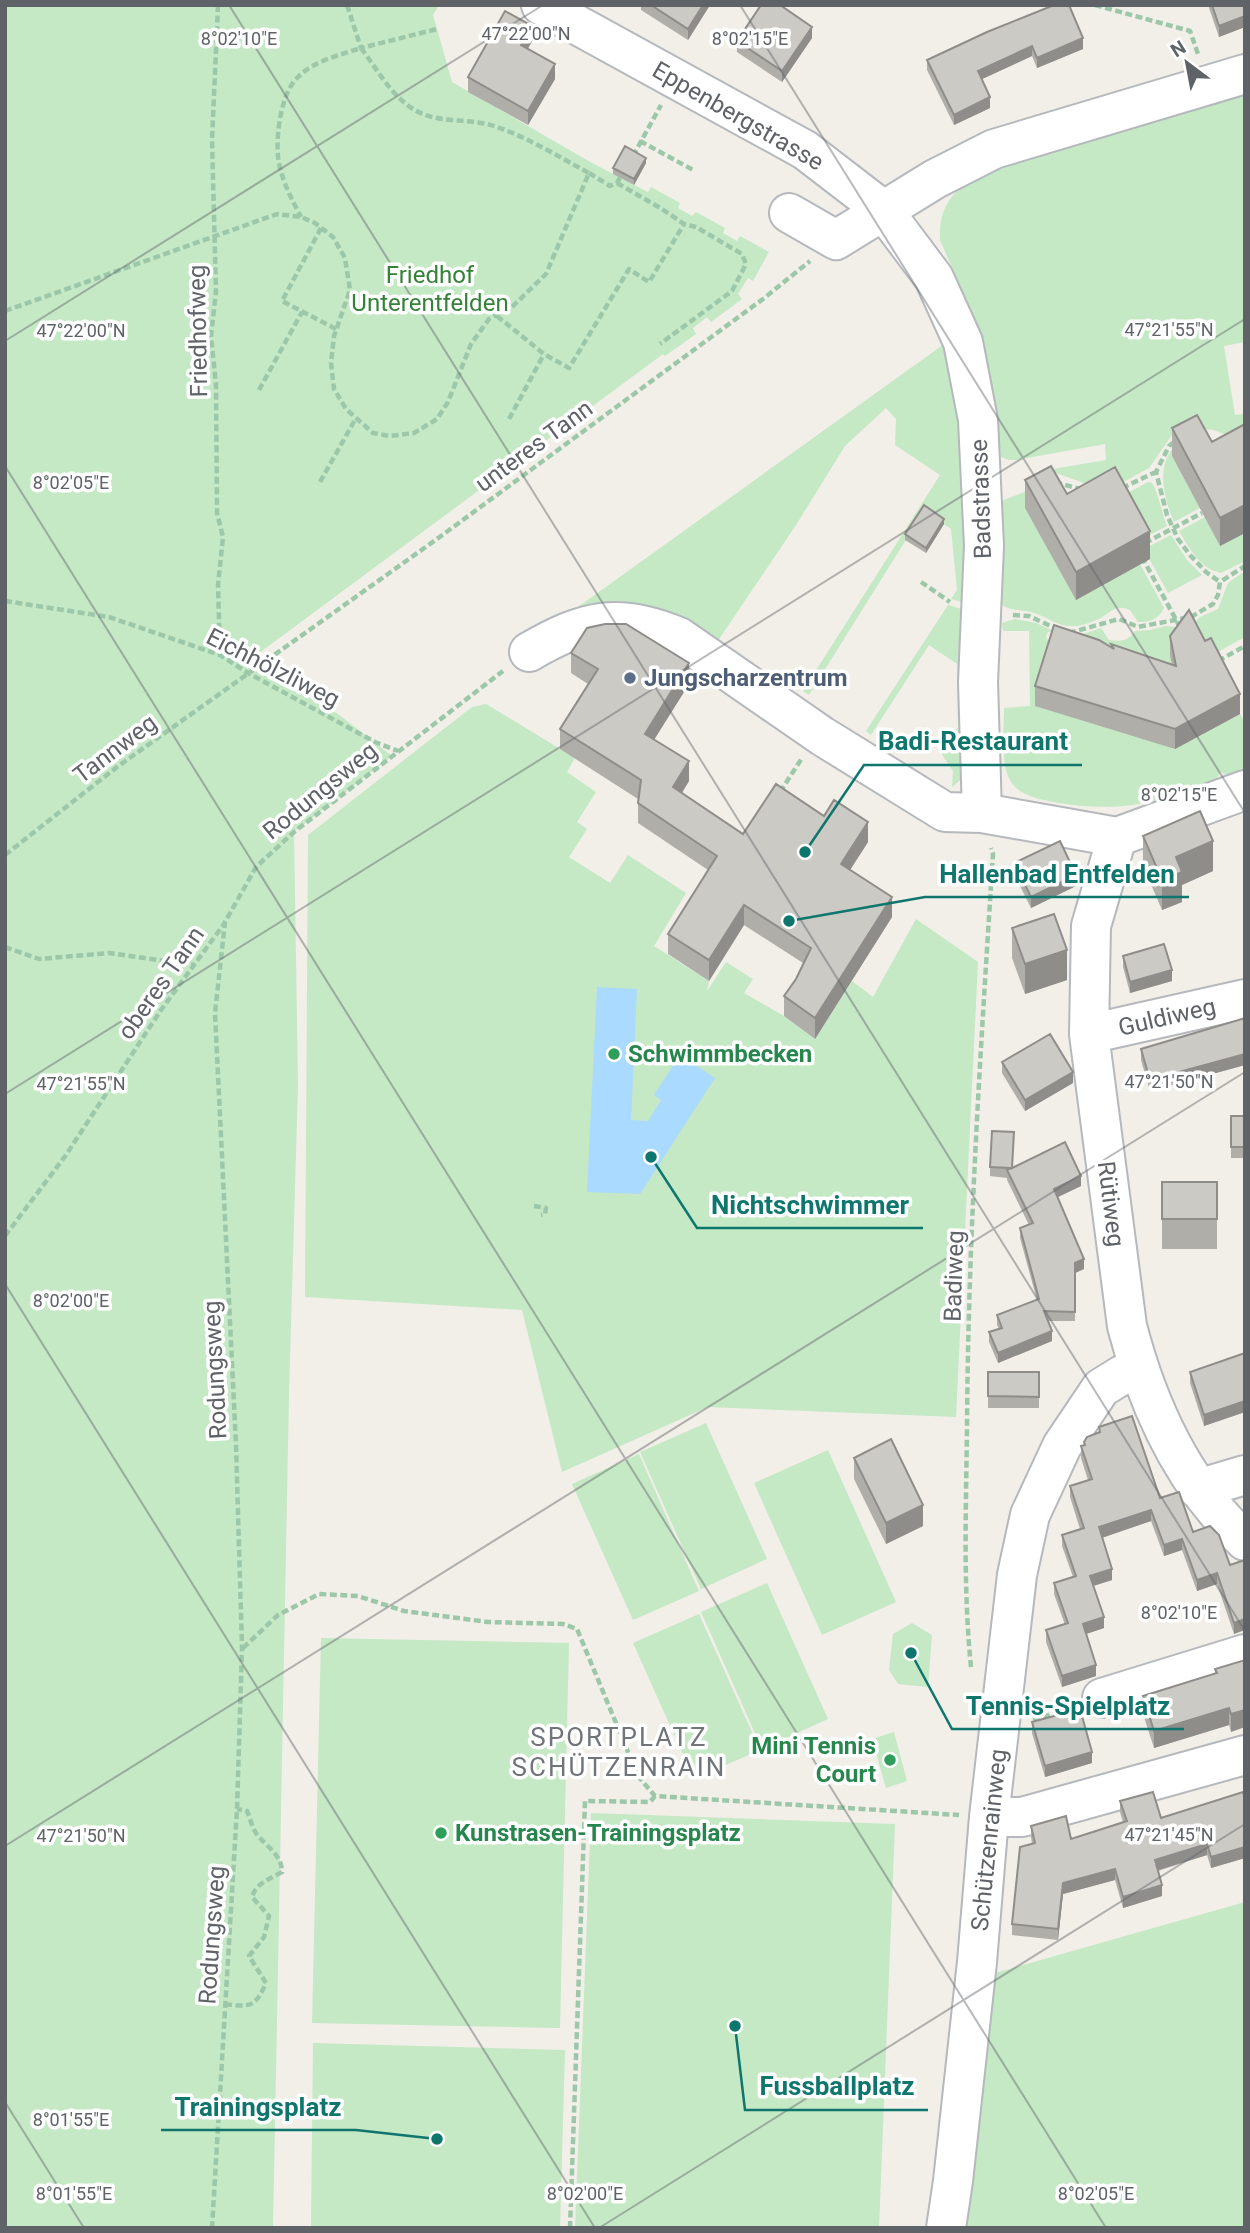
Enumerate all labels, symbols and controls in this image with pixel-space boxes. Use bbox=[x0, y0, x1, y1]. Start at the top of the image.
text: 47°22'00"N bbox=[481, 23, 571, 44]
text: 8°02'10"E bbox=[201, 28, 277, 49]
text: 8°02'15"E bbox=[712, 28, 788, 49]
north arrow bbox=[1152, 28, 1222, 98]
text: N bbox=[1166, 36, 1190, 62]
street label: Eppenbergstrasse bbox=[648, 56, 828, 176]
park label: Friedhof Unterentfelden bbox=[351, 261, 509, 317]
street label: Friedhofweg bbox=[183, 264, 213, 398]
text: 47°21'55"N bbox=[1124, 319, 1214, 340]
text: 47°22'00"N bbox=[36, 320, 126, 341]
street label: unteres Tann bbox=[470, 394, 598, 498]
street label: Badstrasse bbox=[965, 439, 997, 559]
text: 8°02'05"E bbox=[33, 472, 109, 493]
street label: Eichhölzliweg bbox=[202, 622, 344, 714]
place label: Jungscharzentrum bbox=[644, 664, 848, 692]
marker: Jungscharzentrum bbox=[622, 670, 638, 686]
street label: Tannweg bbox=[68, 709, 162, 789]
callout: Badi-Restaurant bbox=[864, 718, 1082, 765]
text: Badi-Restaurant bbox=[878, 726, 1068, 756]
street label: Rodungsweg bbox=[257, 737, 383, 845]
text: 8°02'15"E bbox=[1141, 784, 1217, 805]
callout: Hallenbad Entfelden bbox=[925, 850, 1189, 897]
text: Hallenbad Entfelden bbox=[939, 859, 1175, 889]
street label: oberes Tann bbox=[112, 921, 210, 1045]
street label: Guldiweg bbox=[1116, 992, 1218, 1042]
place label: Schwimmbecken bbox=[628, 1040, 812, 1068]
marker: Schwimmbecken bbox=[606, 1046, 622, 1062]
text: 47°21'50"N bbox=[1124, 1071, 1214, 1092]
text: 47°21'55"N bbox=[36, 1073, 126, 1094]
street label: Rütiweg bbox=[1092, 1160, 1130, 1248]
callout: Nichtschwimmer bbox=[697, 1181, 923, 1228]
text: Nichtschwimmer bbox=[711, 1190, 910, 1220]
street label: Badiweg bbox=[938, 1230, 970, 1322]
text: 8°02'00"E bbox=[33, 1290, 109, 1311]
street label: Rodungsweg bbox=[197, 1300, 233, 1440]
text: 8°02'10"E bbox=[1141, 1602, 1217, 1623]
callout: Tennis-Spielplatz bbox=[952, 1682, 1184, 1729]
text: Tennis-Spielplatz bbox=[966, 1691, 1170, 1721]
district label: SPORTPLATZ SCHÜTZENRAIN bbox=[512, 1722, 726, 1782]
place label: Mini Tennis Court bbox=[751, 1732, 876, 1788]
street label: Schützenrainweg bbox=[966, 1748, 1012, 1932]
marker: Mini Tennis Court bbox=[882, 1752, 898, 1768]
place label: Kunstrasen-Trainingsplatz bbox=[455, 1819, 741, 1847]
text: 47°21'45"N bbox=[1124, 1824, 1214, 1845]
text: 47°21'50"N bbox=[36, 1825, 126, 1846]
marker: Kunstrasen-Trainingsplatz bbox=[433, 1825, 449, 1841]
street label: Rodungsweg bbox=[193, 1865, 231, 2005]
callout: Fussballplatz bbox=[745, 2063, 928, 2110]
text: Fussballplatz bbox=[759, 2071, 915, 2101]
callout: Trainingsplatz bbox=[161, 2083, 356, 2130]
text: Trainingsplatz bbox=[175, 2092, 341, 2122]
text: 8°01'55"E bbox=[33, 2109, 109, 2130]
text: 8°01'55"E bbox=[36, 2183, 112, 2204]
text: 8°02'00"E bbox=[547, 2183, 623, 2204]
text: 8°02'05"E bbox=[1058, 2183, 1134, 2204]

